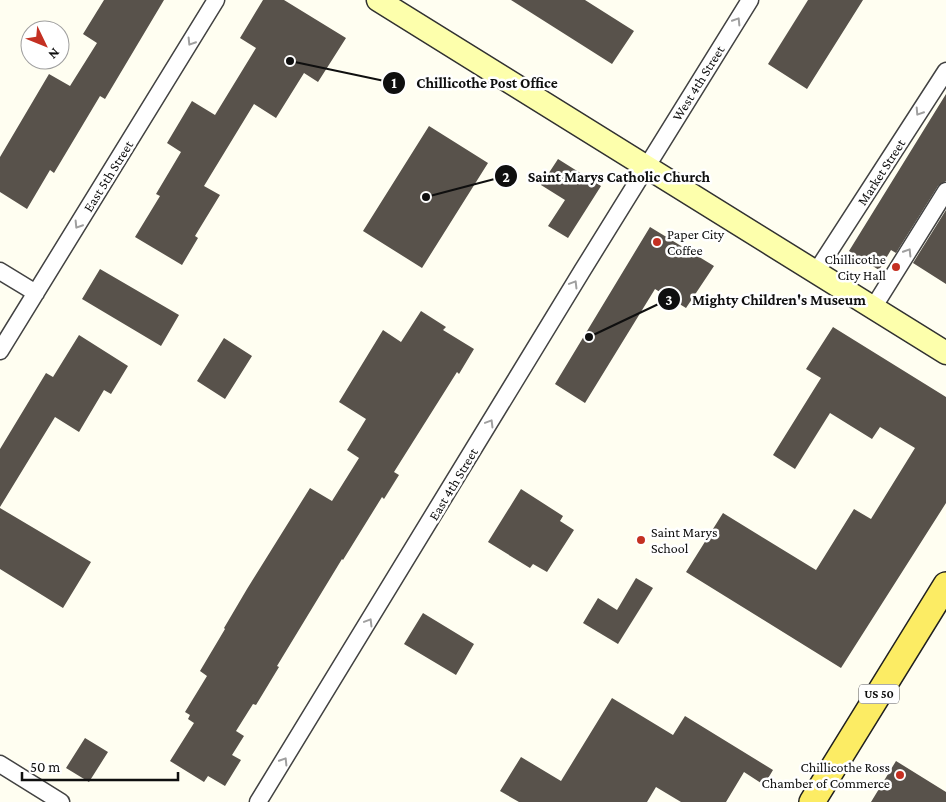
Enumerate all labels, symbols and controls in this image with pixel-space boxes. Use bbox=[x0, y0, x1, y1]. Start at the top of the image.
one-way arrow bbox=[730, 17, 740, 26]
north arrow bbox=[20, 20, 70, 70]
one-way arrow bbox=[187, 36, 197, 45]
street label: West 4th Street bbox=[668, 42, 728, 124]
text: N bbox=[45, 45, 64, 63]
callout: Chillicothe Post Office bbox=[381, 68, 568, 98]
text: 1 bbox=[391, 75, 397, 91]
text: Chillicothe Post Office bbox=[416, 75, 558, 91]
one-way arrow bbox=[916, 107, 926, 116]
street label: Market Street bbox=[854, 136, 909, 208]
street label: East 5th Street bbox=[80, 137, 136, 215]
callout: Saint Marys Catholic Church bbox=[493, 161, 721, 191]
text: 2 bbox=[502, 169, 510, 185]
text: Saint Marys Catholic Church bbox=[528, 169, 711, 185]
one-way arrow bbox=[75, 219, 84, 228]
place label: Paper City Coffee bbox=[667, 226, 725, 258]
marker: Paper City Coffee bbox=[651, 236, 663, 248]
one-way arrow bbox=[902, 248, 912, 257]
place label: Chillicothe City Hall bbox=[825, 251, 886, 283]
marker: Chillicothe City Hall bbox=[890, 261, 902, 273]
one-way arrow bbox=[567, 281, 577, 290]
callout: Mighty Children's Museum bbox=[657, 284, 875, 314]
text: 3 bbox=[665, 292, 673, 308]
text: Mighty Children's Museum bbox=[692, 292, 866, 308]
one-way arrow bbox=[483, 420, 493, 429]
street label: East 4th Street bbox=[425, 445, 481, 523]
place label: Saint Marys School bbox=[651, 524, 717, 556]
marker: Saint Marys School bbox=[635, 534, 647, 546]
one-way arrow bbox=[362, 618, 372, 627]
road number: US 50 bbox=[859, 684, 899, 704]
scale bar bbox=[22, 750, 179, 782]
one-way arrow bbox=[278, 757, 288, 766]
text: 50 m bbox=[30, 759, 60, 775]
place label: Chillicothe Ross Chamber of Commerce bbox=[761, 759, 890, 791]
marker: Chillicothe Ross Chamber of Commerce bbox=[894, 769, 906, 781]

